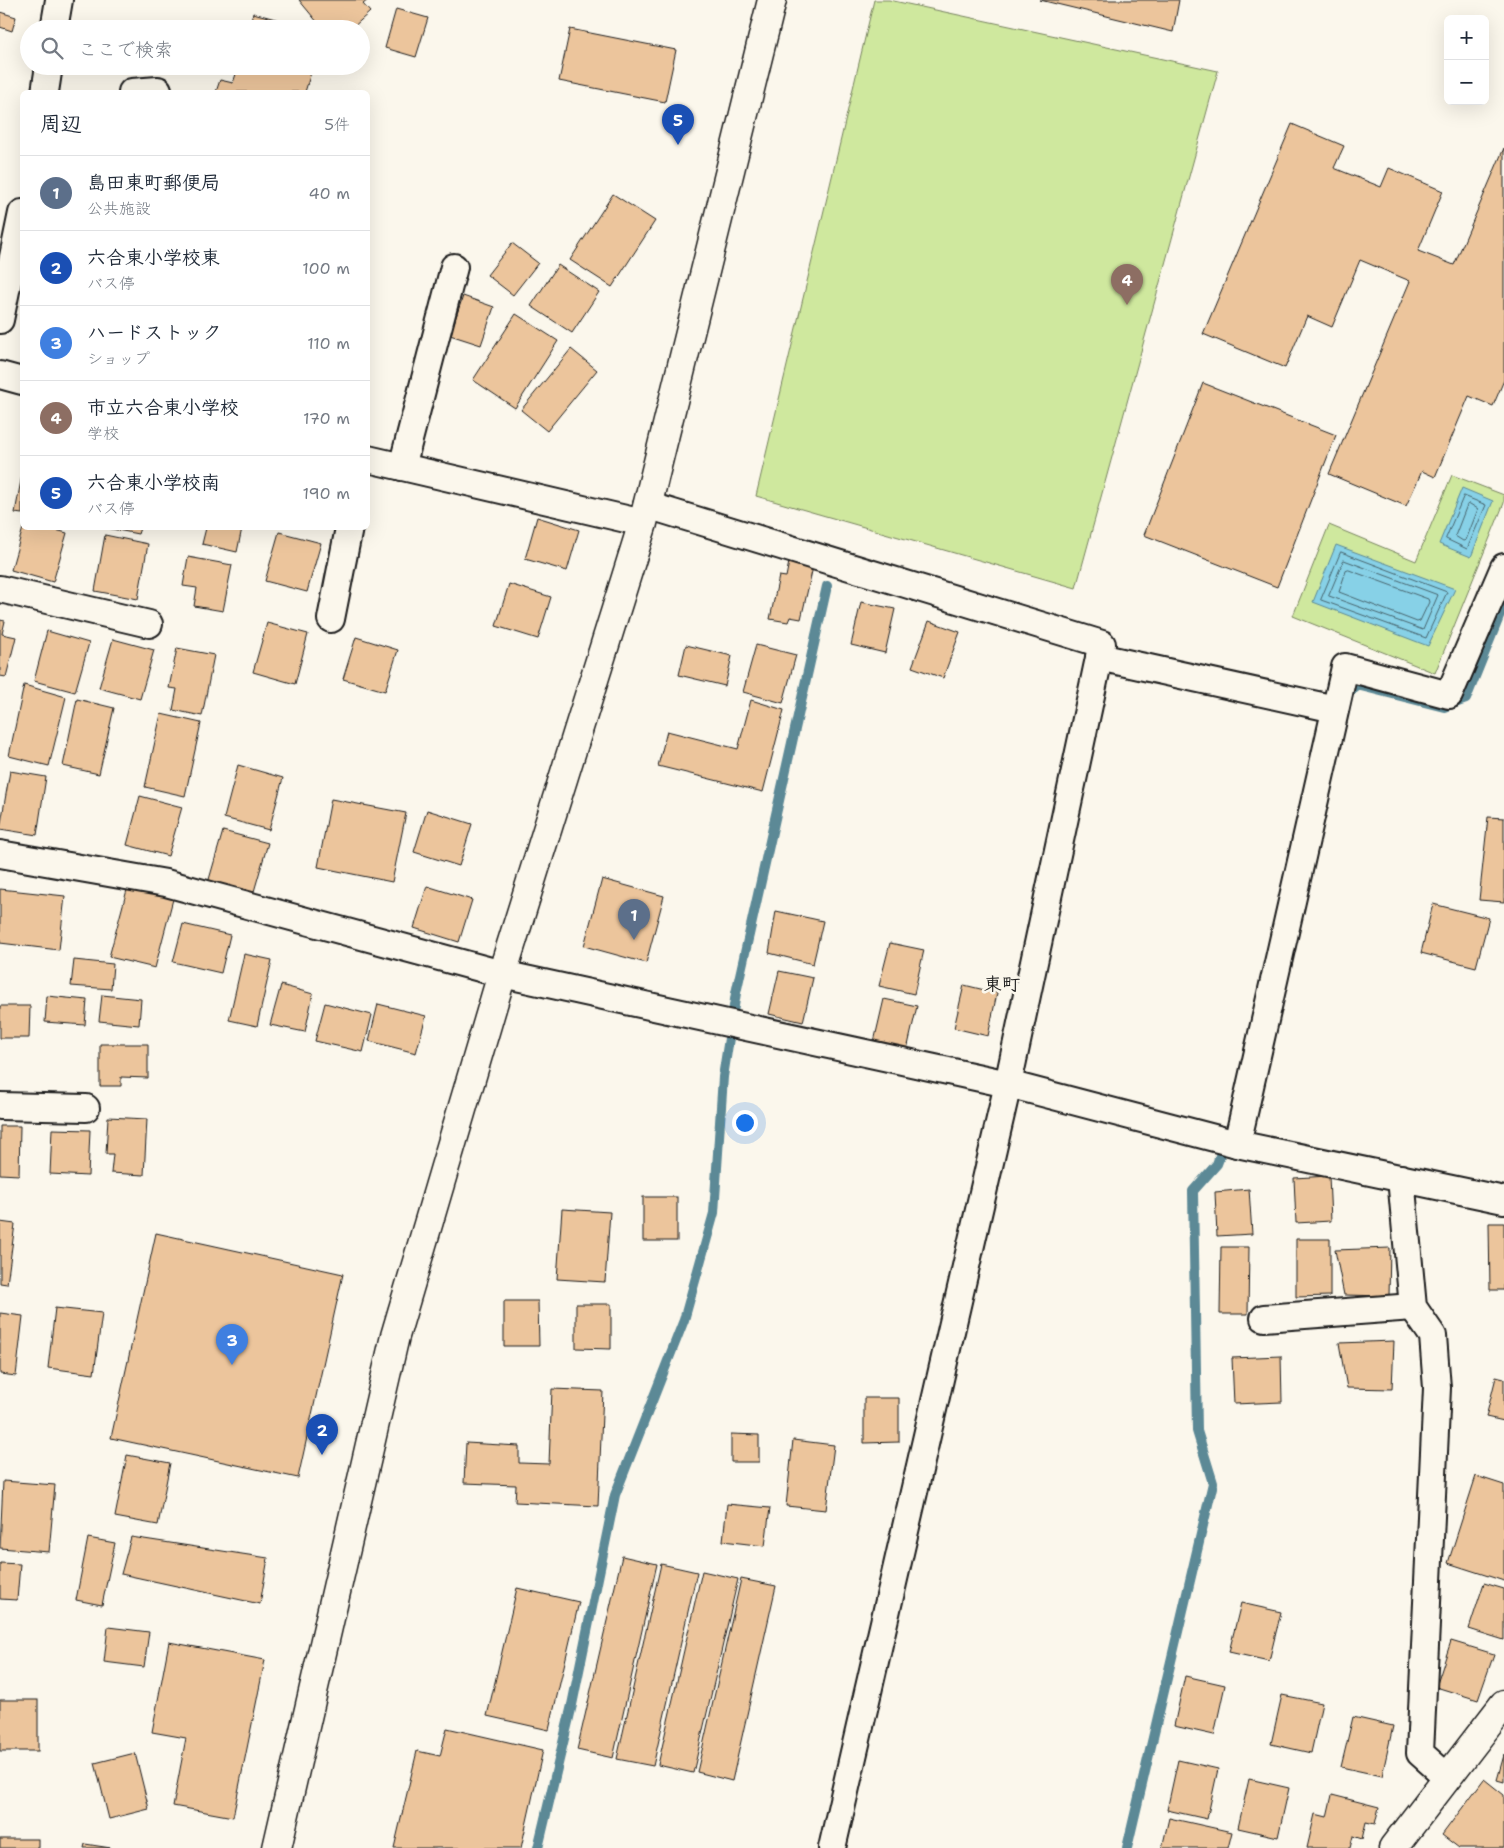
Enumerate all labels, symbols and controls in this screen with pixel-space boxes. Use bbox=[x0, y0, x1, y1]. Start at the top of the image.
map controls bbox=[1444, 15, 1489, 105]
button: + bbox=[1444, 15, 1489, 60]
search box bbox=[20, 20, 370, 75]
icon: search bbox=[38, 34, 66, 62]
text: ここで検索 bbox=[78, 37, 173, 62]
button: − bbox=[1444, 60, 1489, 105]
pin: 5 bbox=[662, 104, 694, 145]
text: 周辺 bbox=[40, 110, 82, 138]
text: 5件 bbox=[324, 114, 350, 135]
text: 島田東町郵便局 bbox=[87, 170, 220, 195]
text: 1 bbox=[52, 183, 60, 204]
text: 40 m bbox=[308, 183, 350, 204]
text: 公共施設 bbox=[87, 198, 151, 219]
text: 六合東小学校東 bbox=[87, 245, 220, 270]
text: 2 bbox=[50, 258, 62, 279]
text: 100 m bbox=[302, 258, 350, 279]
pin: 4 bbox=[1111, 264, 1143, 305]
text: バス停 bbox=[87, 273, 135, 294]
text: ハードストック bbox=[87, 320, 222, 345]
text: 3 bbox=[50, 333, 62, 354]
text: 110 m bbox=[307, 333, 350, 354]
text: ショップ bbox=[87, 348, 150, 369]
text: 市立六合東小学校 bbox=[87, 395, 239, 420]
text: 4 bbox=[50, 408, 62, 429]
text: 170 m bbox=[303, 408, 350, 429]
text: 学校 bbox=[87, 423, 119, 444]
text: 六合東小学校南 bbox=[87, 470, 220, 495]
text: 5 bbox=[51, 483, 61, 504]
text: 190 m bbox=[303, 483, 350, 504]
text: バス停 bbox=[87, 498, 135, 519]
pin: 1 bbox=[618, 899, 650, 940]
district label: 東町 bbox=[984, 972, 1020, 996]
your location bbox=[732, 1110, 758, 1136]
pin: 3 bbox=[216, 1324, 248, 1365]
pin: 2 bbox=[306, 1414, 338, 1455]

